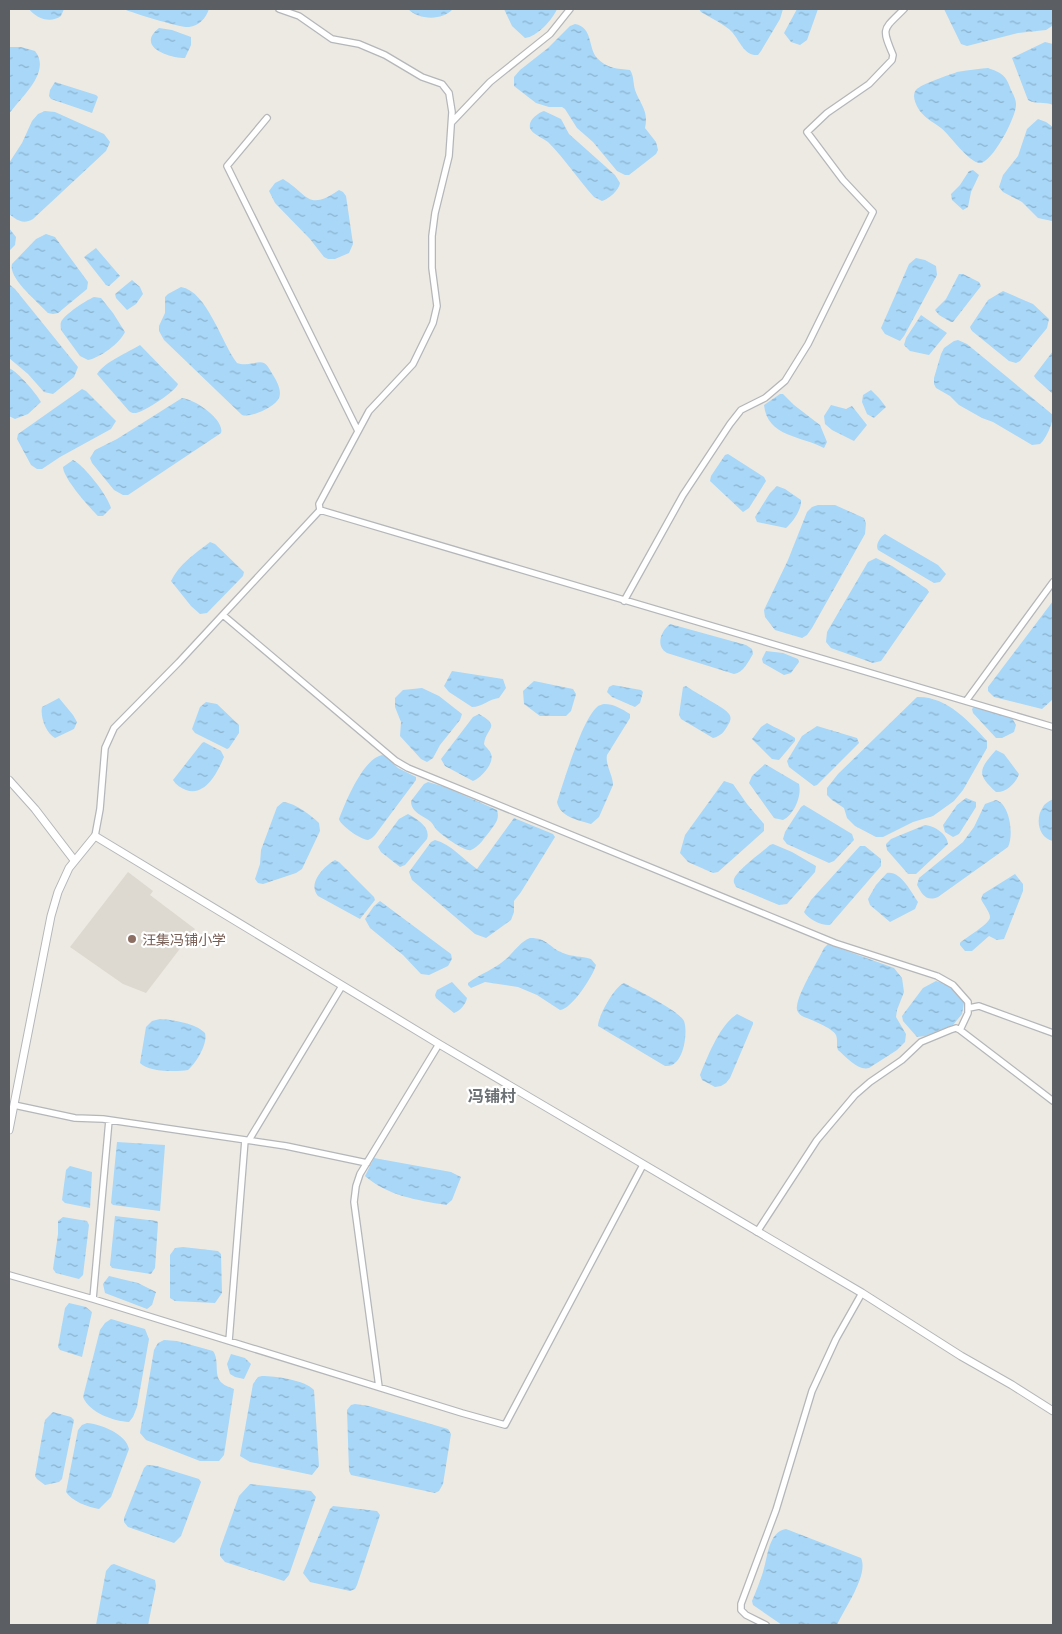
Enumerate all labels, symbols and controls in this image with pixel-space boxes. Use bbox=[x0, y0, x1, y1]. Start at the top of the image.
place label: 汪集冯铺小学 bbox=[142, 931, 226, 948]
marker: 汪集冯铺小学 bbox=[126, 933, 138, 945]
district label: 冯铺村 bbox=[468, 1086, 516, 1105]

